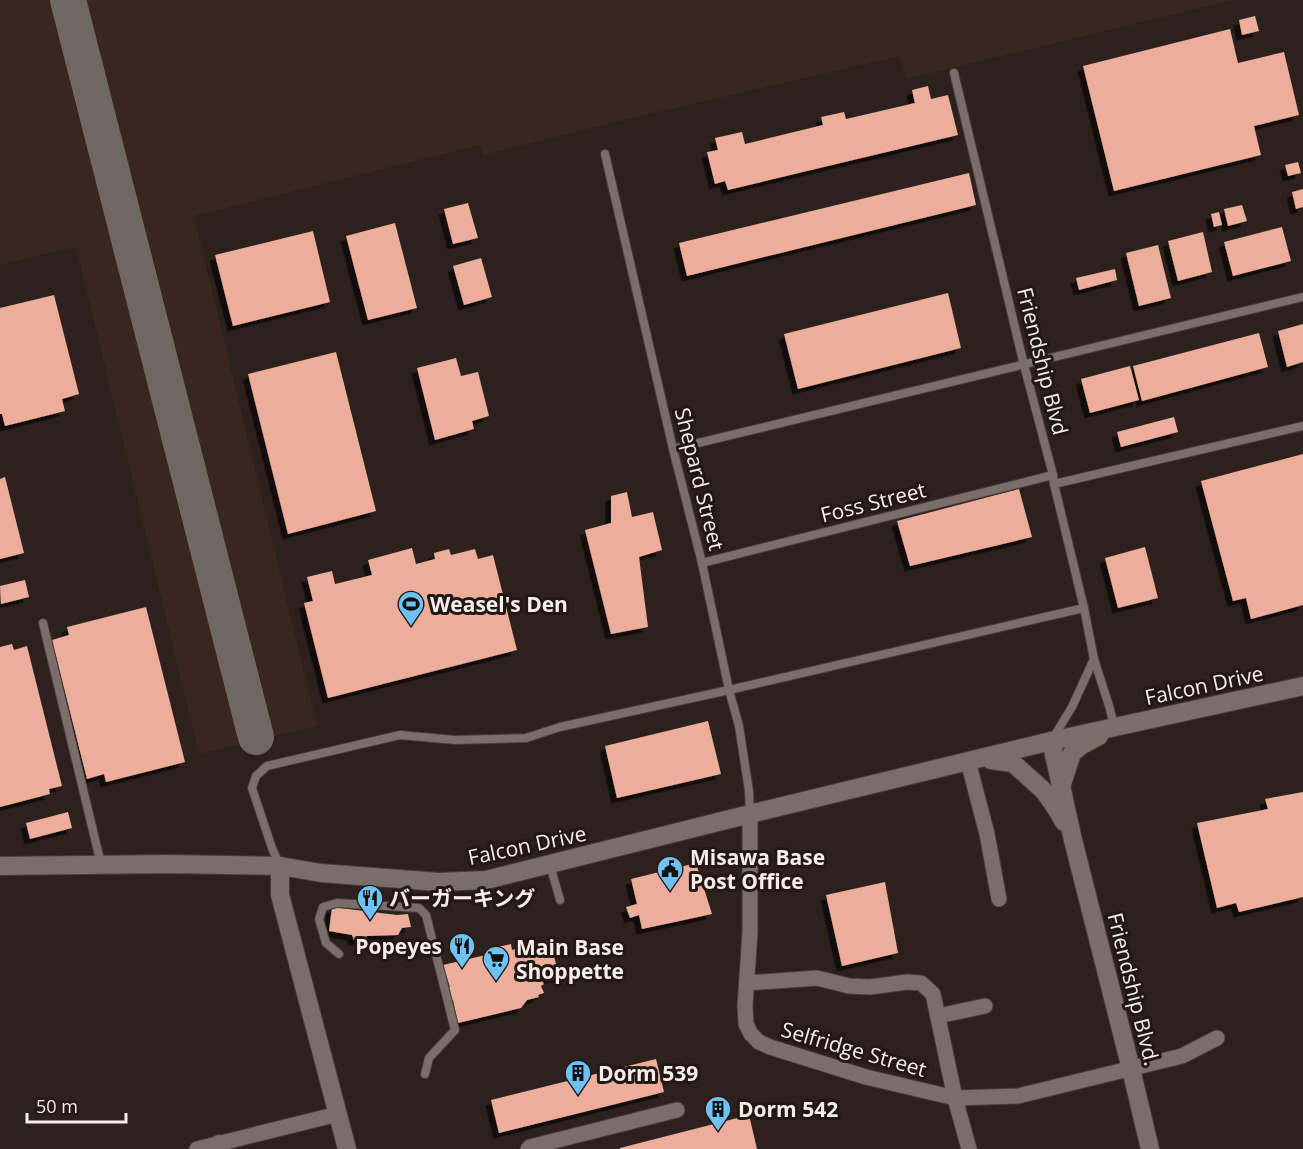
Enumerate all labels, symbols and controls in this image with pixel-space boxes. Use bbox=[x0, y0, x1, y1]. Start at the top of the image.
street label: Friendship Blvd bbox=[1011, 284, 1075, 438]
street label: Shepard Street bbox=[669, 405, 731, 553]
street label: Foss Street bbox=[817, 475, 929, 529]
sports icon: Weasel's Den bbox=[396, 589, 426, 627]
place label: Weasel's Den bbox=[430, 590, 568, 618]
street label: Falcon Drive bbox=[1142, 659, 1266, 711]
street label: Falcon Drive bbox=[465, 819, 589, 871]
place label: Misawa Base Post Office bbox=[690, 843, 825, 895]
public building icon: Misawa Base Post Office bbox=[655, 854, 685, 892]
restaurant icon: バーガーキング bbox=[355, 883, 385, 921]
place label: バーガーキング bbox=[389, 884, 535, 912]
street label: Friendship Blvd. bbox=[1101, 910, 1167, 1068]
restaurant icon: Popeyes bbox=[447, 931, 477, 969]
place label: Popeyes bbox=[355, 932, 442, 960]
place label: Main Base Shoppette bbox=[516, 933, 624, 985]
supermarket icon: Main Base Shoppette bbox=[481, 944, 511, 982]
street label: Selfridge Street bbox=[778, 1015, 930, 1083]
building icon: Dorm 539 bbox=[563, 1058, 593, 1096]
place label: Dorm 539 bbox=[598, 1059, 698, 1087]
scale bar bbox=[27, 1086, 126, 1124]
text: 50 m bbox=[36, 1094, 78, 1118]
building icon: Dorm 542 bbox=[703, 1094, 733, 1132]
place label: Dorm 542 bbox=[738, 1095, 838, 1123]

